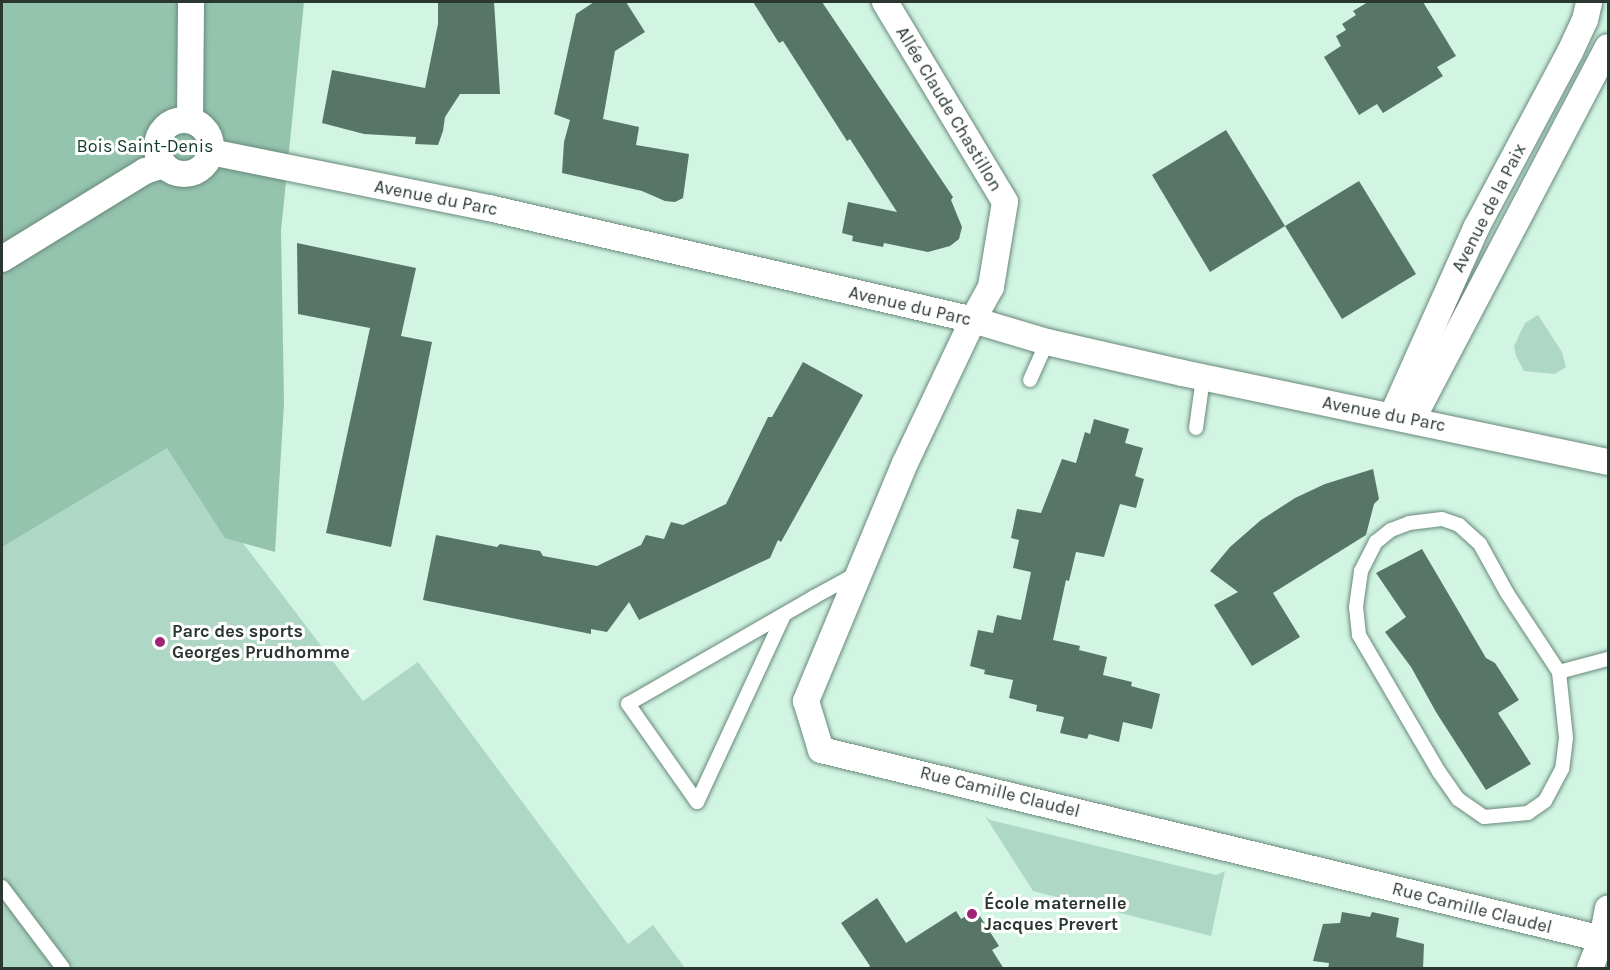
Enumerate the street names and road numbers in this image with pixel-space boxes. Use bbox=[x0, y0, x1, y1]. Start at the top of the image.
street label: Allée Claude Chastillon bbox=[891, 23, 1007, 195]
street label: Avenue de la Paix bbox=[1447, 140, 1531, 276]
street label: Avenue du Parc bbox=[373, 175, 499, 221]
street label: Avenue du Parc bbox=[847, 281, 973, 331]
street label: Avenue du Parc bbox=[1321, 391, 1447, 437]
street label: Rue Camille Claudel bbox=[918, 762, 1082, 822]
street label: Rue Camille Claudel bbox=[1390, 878, 1554, 938]

